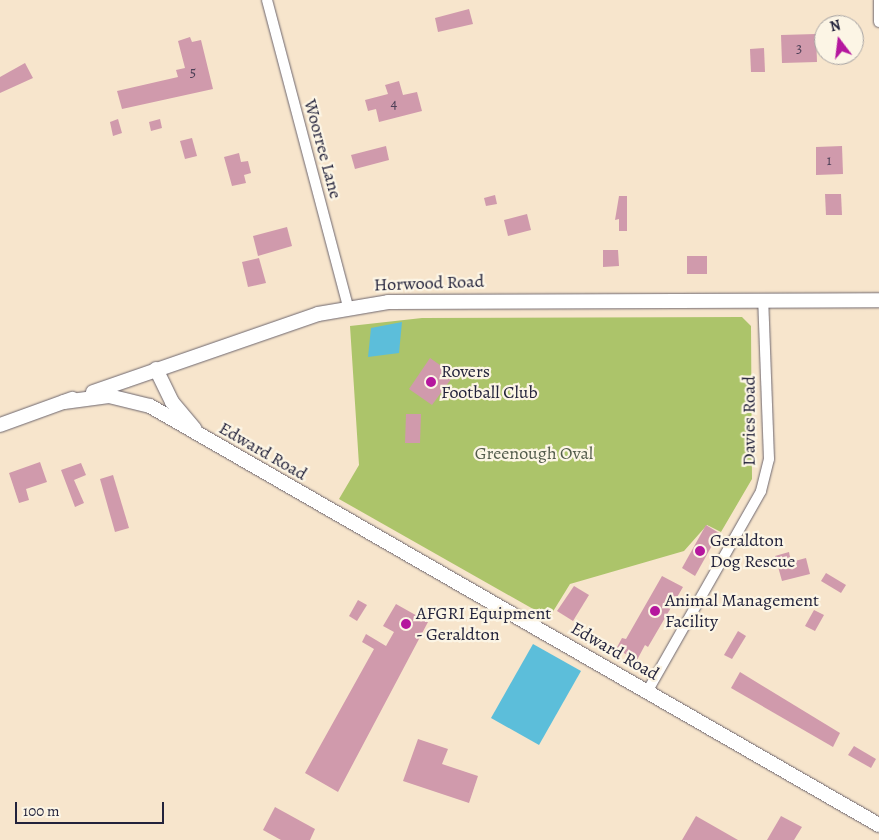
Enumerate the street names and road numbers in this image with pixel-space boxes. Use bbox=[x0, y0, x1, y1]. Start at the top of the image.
street label: Woorree Lane bbox=[299, 97, 347, 201]
street label: Horwood Road bbox=[373, 270, 485, 296]
street label: Davies Road bbox=[738, 376, 760, 466]
street label: Edward Road bbox=[215, 417, 311, 485]
street label: Edward Road bbox=[567, 617, 663, 685]

